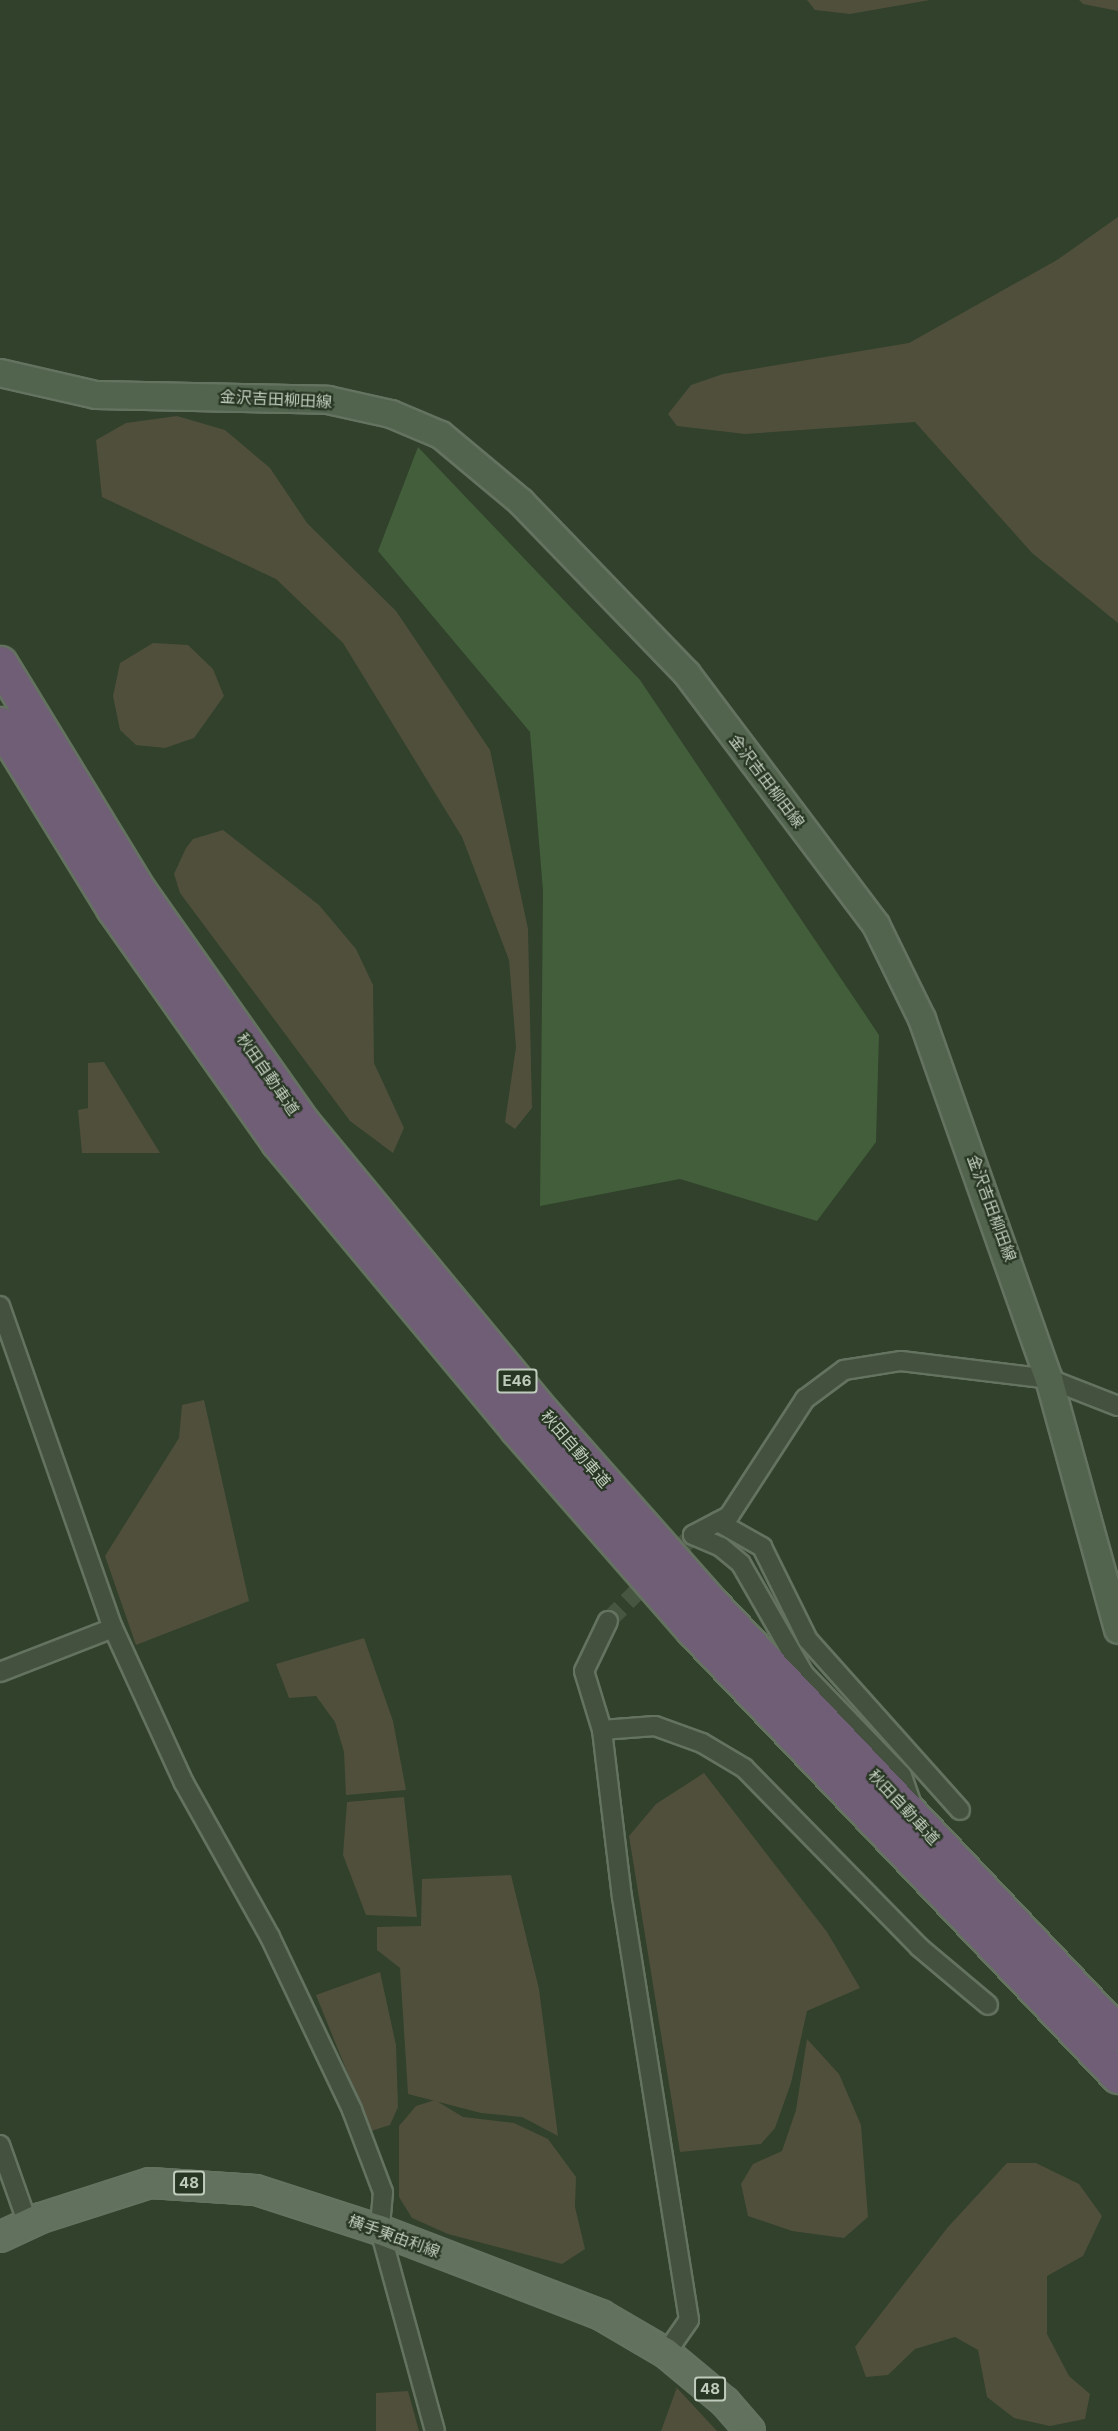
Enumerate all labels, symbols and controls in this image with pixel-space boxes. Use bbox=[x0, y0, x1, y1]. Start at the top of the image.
street label: 金沢吉田柳田線 bbox=[220, 386, 332, 412]
street label: 金沢吉田柳田線 bbox=[726, 730, 808, 832]
street label: 秋田自動車道 bbox=[233, 1029, 303, 1119]
street label: 金沢吉田柳田線 bbox=[964, 1152, 1020, 1264]
road number: E46 bbox=[496, 1369, 538, 1393]
street label: 秋田自動車道 bbox=[537, 1406, 615, 1492]
street label: 秋田自動車道 bbox=[864, 1765, 944, 1849]
road number: 48 bbox=[172, 2171, 206, 2195]
street label: 横手東由利線 bbox=[346, 2211, 442, 2261]
road number: 48 bbox=[694, 2377, 726, 2401]

